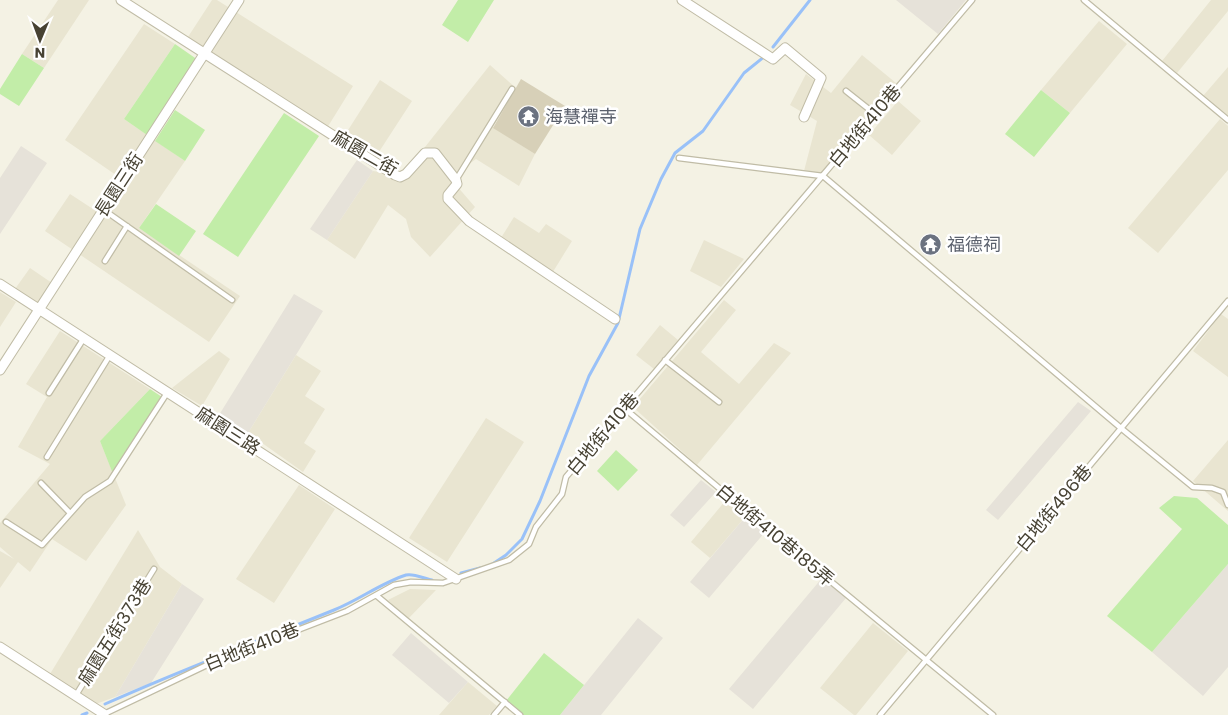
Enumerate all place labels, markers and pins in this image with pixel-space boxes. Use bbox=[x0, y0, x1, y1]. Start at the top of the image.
place label: 海慧禪寺 bbox=[545, 104, 617, 129]
temple icon: 海慧禪寺 bbox=[517, 105, 541, 129]
place label: 福德祠 bbox=[947, 232, 1001, 257]
temple icon: 福德祠 bbox=[919, 233, 943, 257]

